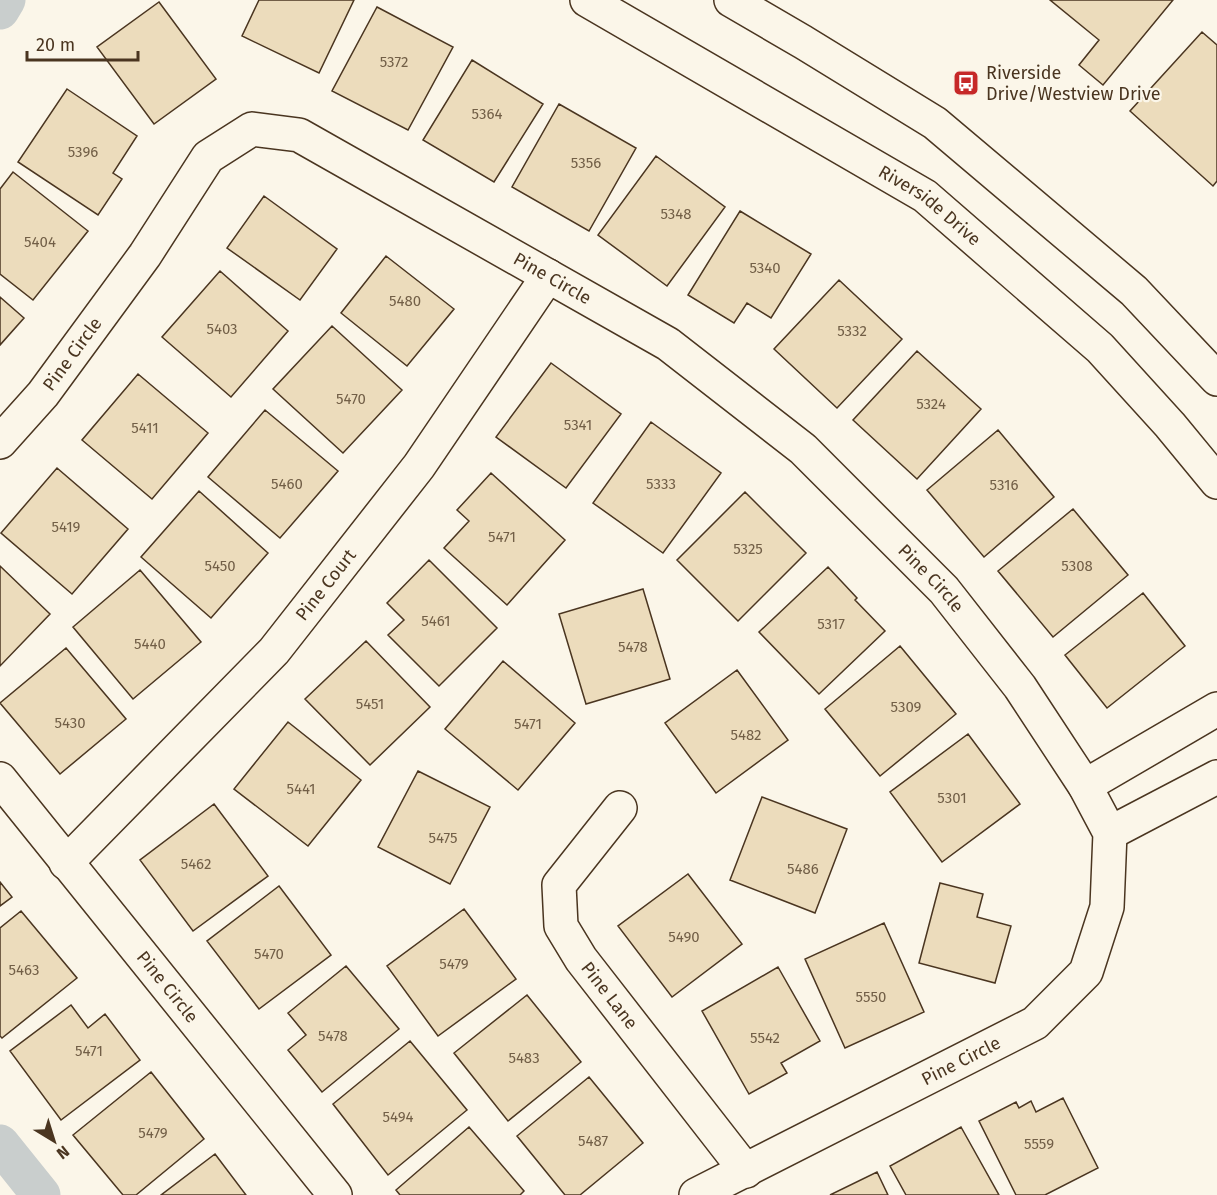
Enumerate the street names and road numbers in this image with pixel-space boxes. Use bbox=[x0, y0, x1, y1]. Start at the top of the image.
street label: Riverside Drive bbox=[875, 160, 985, 251]
street label: Pine Circle bbox=[510, 248, 595, 309]
street label: Pine Circle bbox=[38, 313, 107, 395]
street label: Pine Circle bbox=[894, 540, 968, 617]
street label: Pine Court bbox=[291, 544, 361, 625]
street label: Pine Circle bbox=[132, 947, 203, 1027]
street label: Pine Lane bbox=[576, 957, 642, 1034]
street label: Pine Circle bbox=[918, 1032, 1004, 1090]

